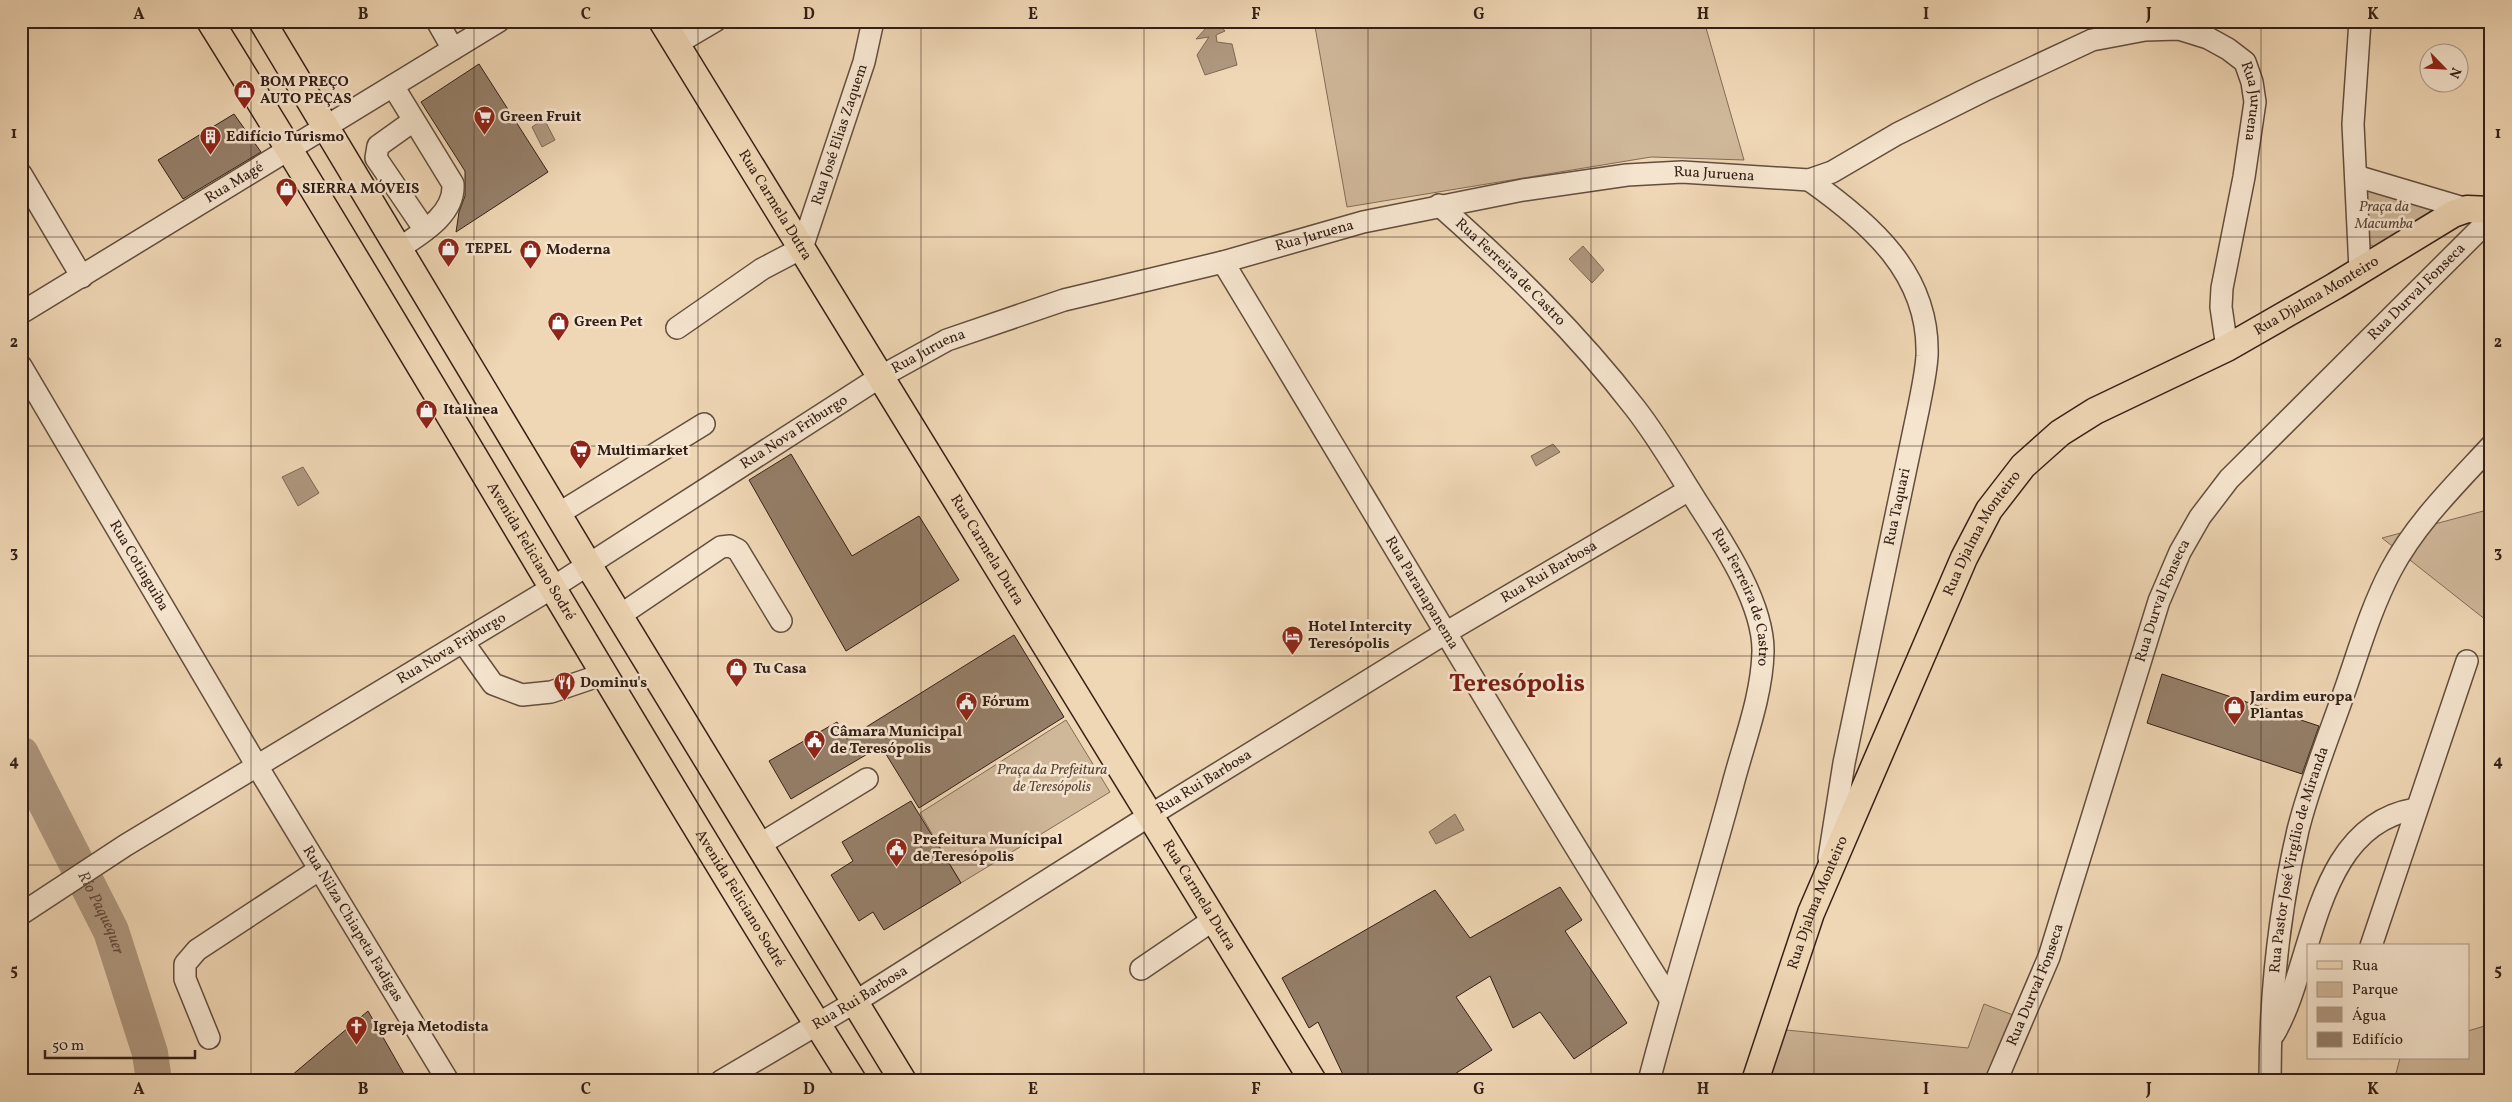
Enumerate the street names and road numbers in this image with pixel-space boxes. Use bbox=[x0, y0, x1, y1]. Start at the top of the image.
street label: Rua Juruena bbox=[2235, 58, 2266, 142]
street label: Rua José Elias Zaquem bbox=[806, 61, 873, 208]
street label: Rua Carmela Dutra bbox=[733, 146, 817, 265]
street label: Rua Magé bbox=[201, 157, 268, 209]
street label: Rua Juruena bbox=[1673, 161, 1755, 187]
street label: Rua Ferreira de Castro bbox=[1450, 214, 1570, 331]
street label: Rua Juruena bbox=[1273, 215, 1356, 257]
street label: Rua Durval Fonseca bbox=[2363, 238, 2470, 345]
street label: Rua Djalma Monteiro bbox=[2250, 251, 2383, 341]
street label: Rua Juruena bbox=[887, 324, 968, 379]
street label: Rua Nova Friburgo bbox=[736, 390, 852, 475]
street label: Rua Taquari bbox=[1880, 466, 1916, 548]
street label: Rua Djalma Monteiro bbox=[1938, 466, 2026, 599]
street label: Avenida Feliciano Sodré bbox=[481, 478, 580, 625]
street label: Rua Carmela Dutra bbox=[945, 491, 1029, 610]
street label: Rua Cotinguiba bbox=[104, 517, 174, 615]
street label: Rua Ferreira de Castro bbox=[1706, 524, 1774, 667]
street label: Rua Paranapanema bbox=[1380, 532, 1464, 653]
street label: Rua Durval Fonseca bbox=[2130, 535, 2196, 665]
street label: Rua Rui Barbosa bbox=[1497, 536, 1601, 609]
street label: Rua Nova Friburgo bbox=[393, 607, 510, 690]
street label: Rua Pastor José Virgílio de Miranda bbox=[2265, 744, 2334, 974]
street label: Rua Rui Barbosa bbox=[1152, 745, 1256, 820]
street label: Avenida Feliciano Sodré bbox=[690, 826, 790, 971]
street label: Rua Djalma Monteiro bbox=[1782, 833, 1853, 972]
street label: Rua Carmela Dutra bbox=[1157, 836, 1241, 955]
street label: Rua Nilza Chiapeta Fadigas bbox=[297, 842, 408, 1006]
street label: Rua Durval Fonseca bbox=[2002, 921, 2069, 1049]
street label: Rua Rui Barbosa bbox=[808, 961, 912, 1035]

